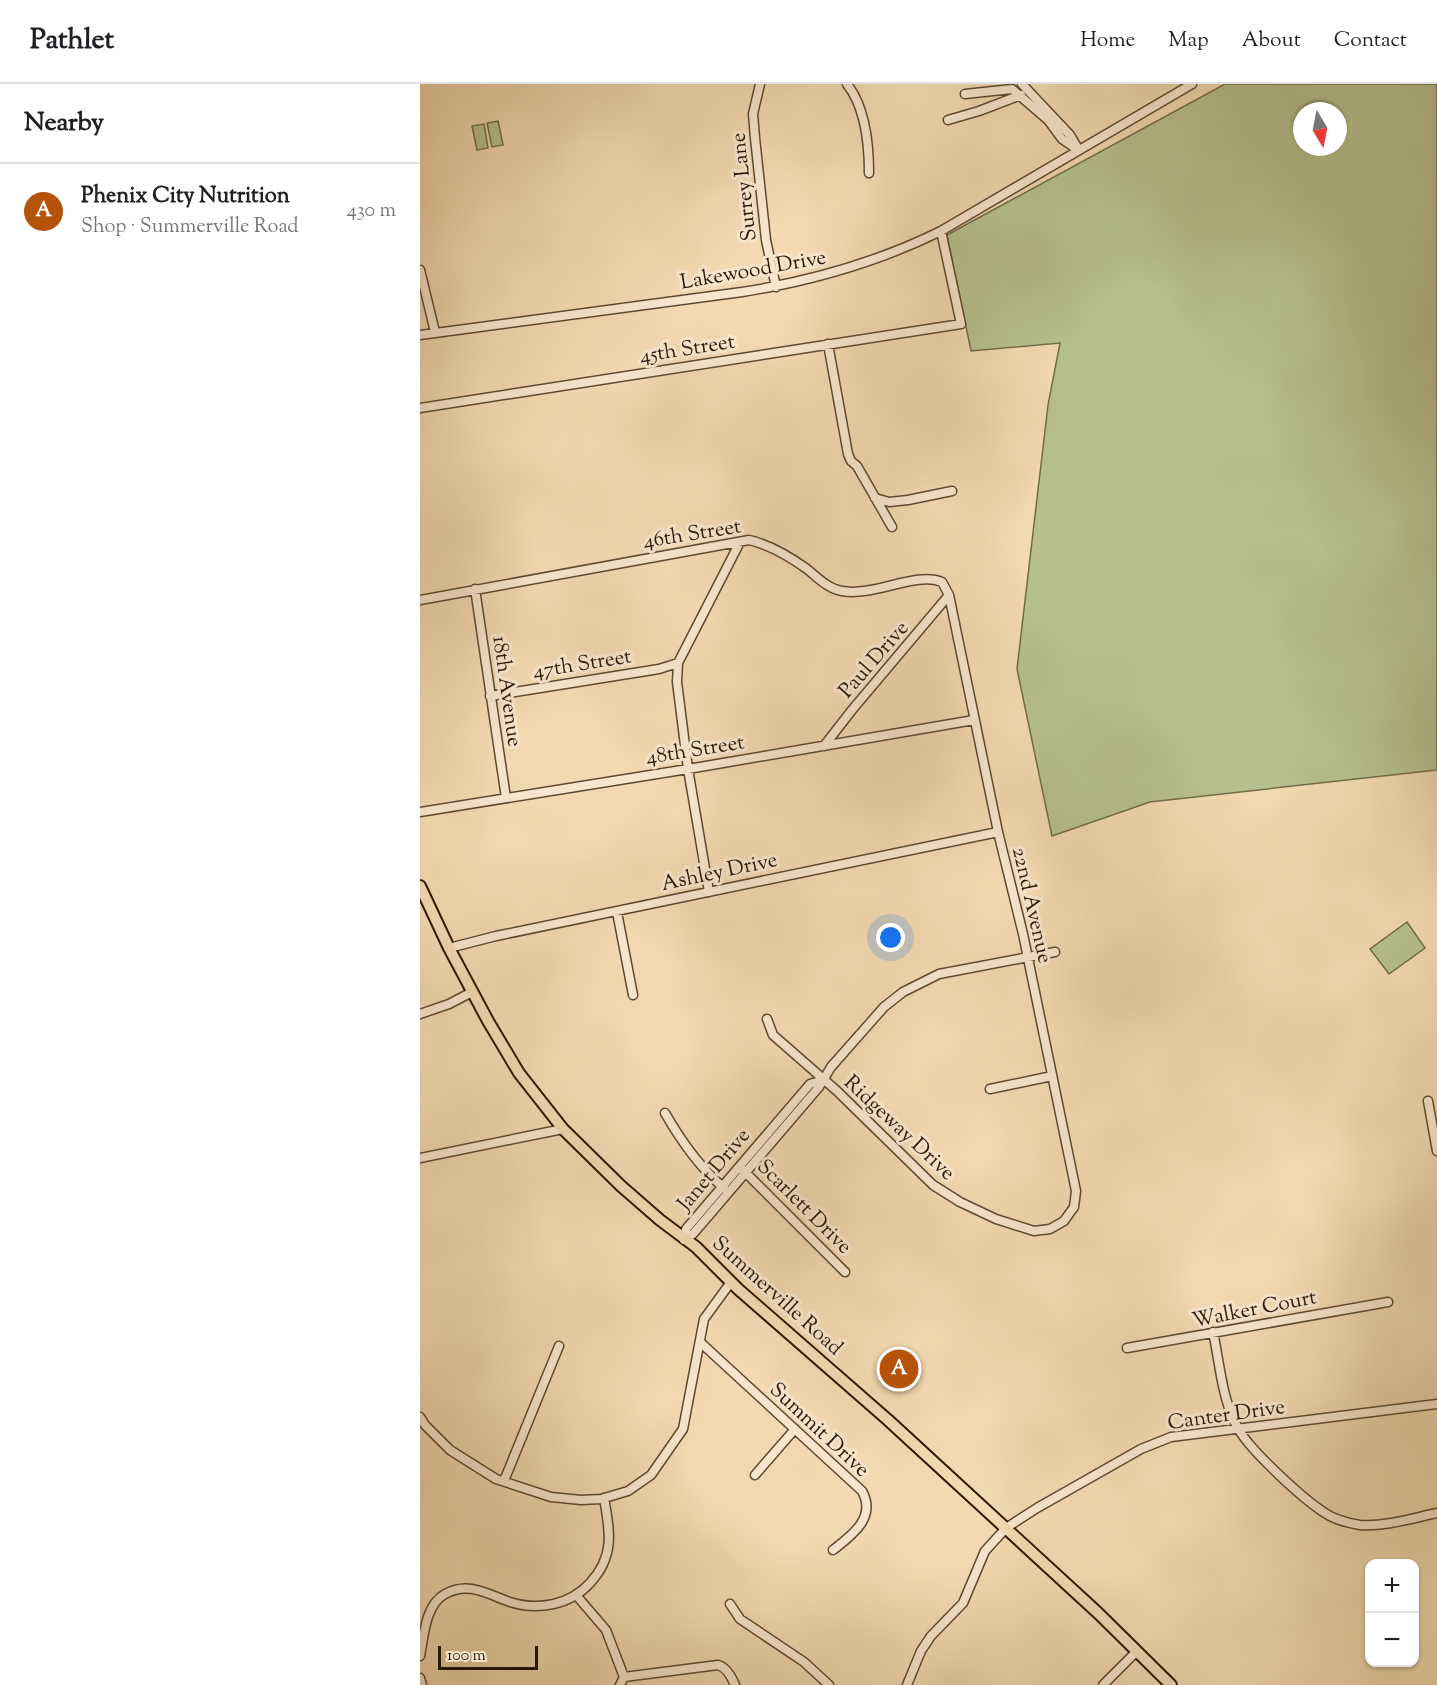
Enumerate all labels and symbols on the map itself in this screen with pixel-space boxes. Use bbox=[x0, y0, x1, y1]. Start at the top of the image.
north arrow bbox=[1293, 102, 1347, 156]
street label: Surrey Lane bbox=[724, 131, 766, 243]
street label: Lakewood Drive bbox=[678, 243, 829, 299]
street label: 45th Street bbox=[638, 328, 737, 372]
street label: 46th Street bbox=[641, 512, 744, 558]
street label: Paul Drive bbox=[832, 615, 917, 706]
street label: 18th Avenue bbox=[483, 634, 529, 749]
street label: 47th Street bbox=[531, 642, 634, 688]
street label: 48th Street bbox=[644, 728, 747, 774]
street label: 22nd Avenue bbox=[1003, 844, 1059, 966]
street label: Ashley Drive bbox=[658, 846, 780, 900]
your location bbox=[876, 923, 905, 952]
street label: Ridgeway Drive bbox=[836, 1069, 961, 1188]
street label: Janet Drive bbox=[670, 1122, 758, 1219]
street label: Scarlett Drive bbox=[749, 1153, 858, 1262]
street label: Summerville Road bbox=[705, 1230, 849, 1364]
street label: Walker Court bbox=[1190, 1283, 1319, 1337]
pin: A bbox=[880, 1346, 918, 1392]
street label: Summit Drive bbox=[762, 1376, 875, 1485]
street label: Canter Drive bbox=[1166, 1393, 1287, 1439]
scale bar bbox=[438, 1643, 538, 1670]

